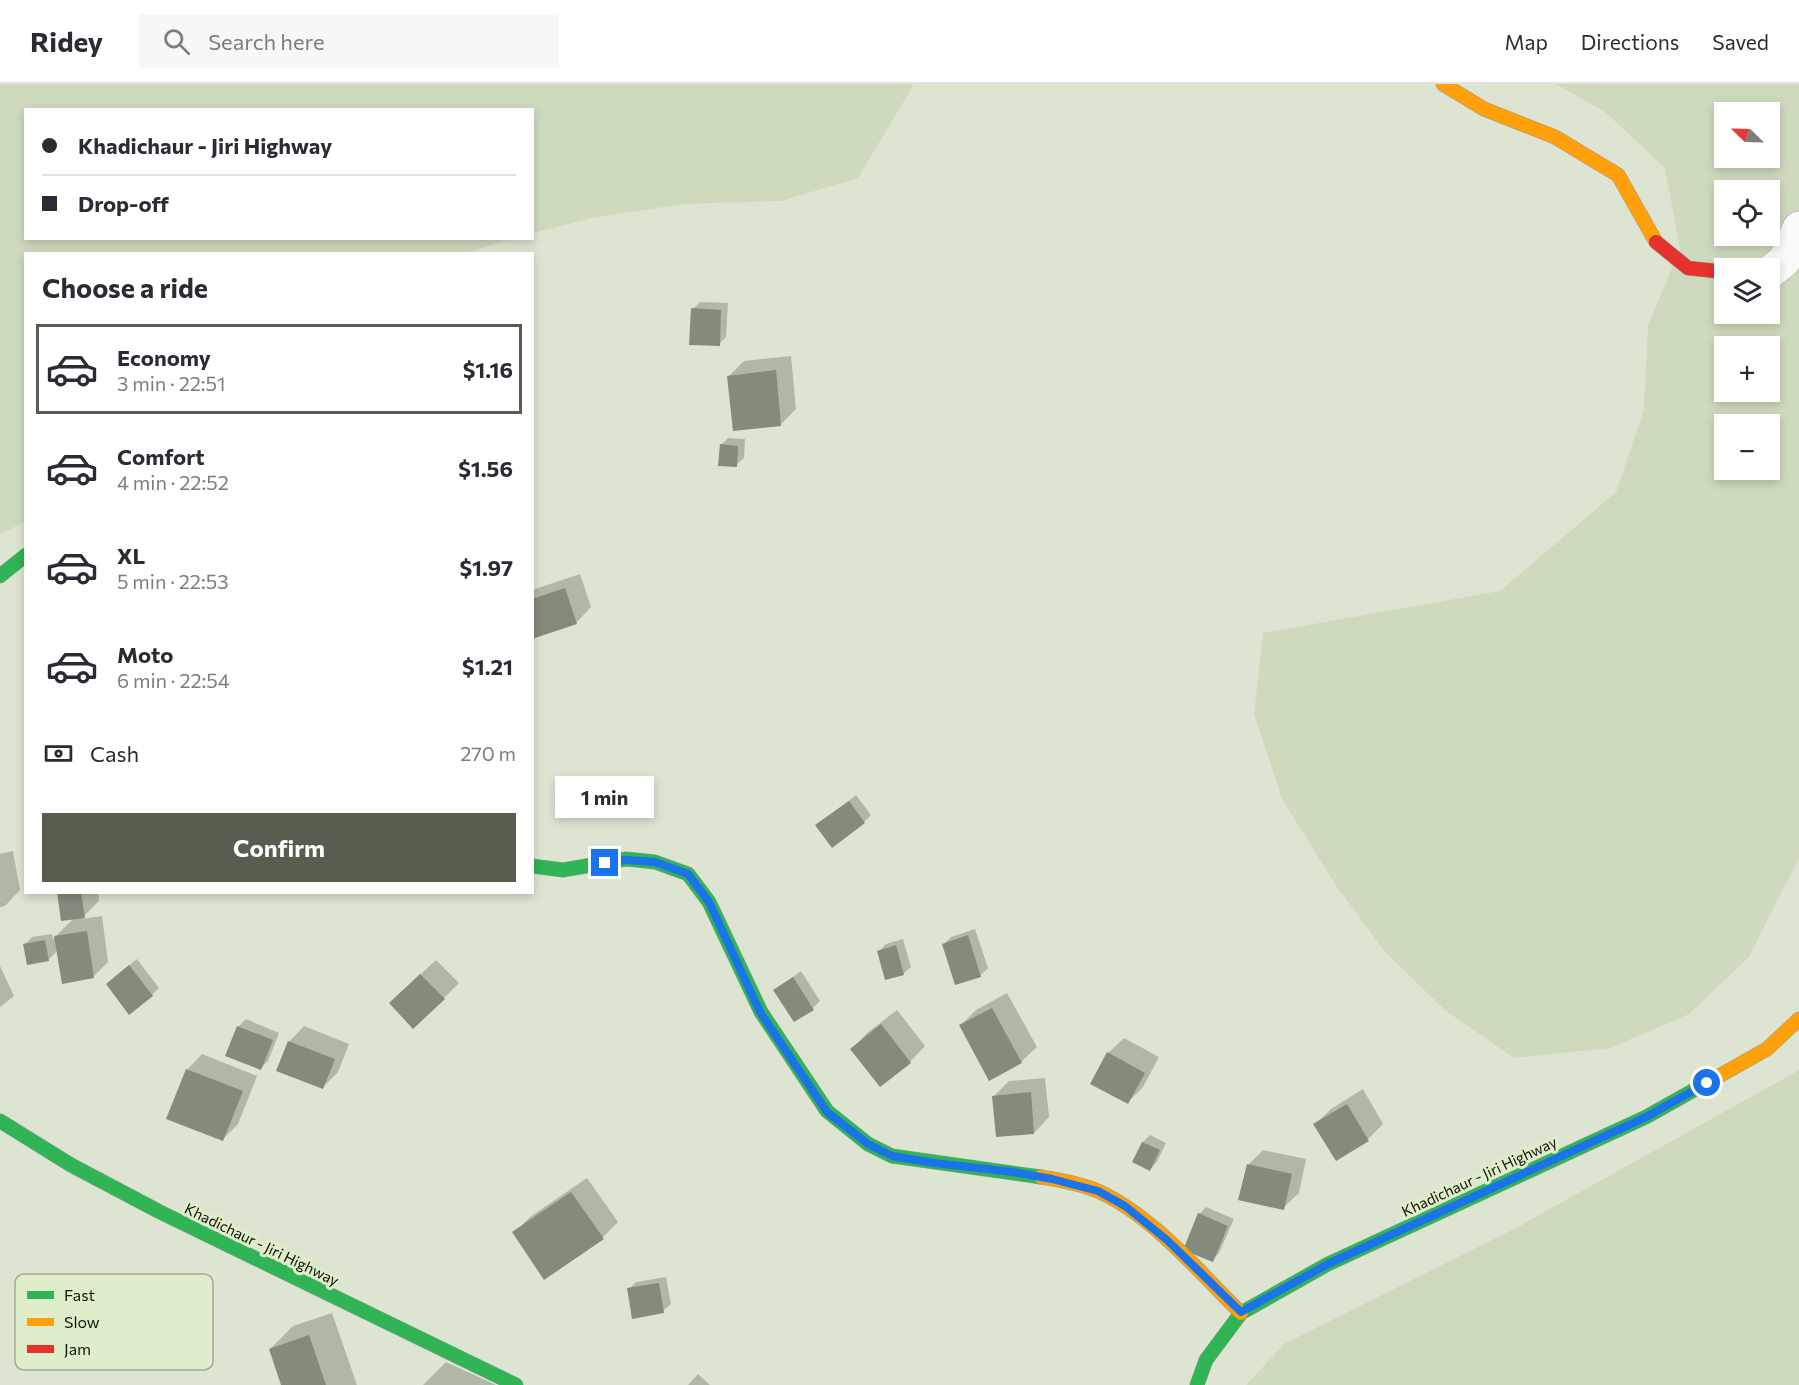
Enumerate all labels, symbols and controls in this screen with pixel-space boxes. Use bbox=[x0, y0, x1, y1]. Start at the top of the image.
search box bbox=[139, 14, 559, 68]
text: Ridey bbox=[30, 24, 103, 58]
icon: search bbox=[160, 25, 193, 58]
text: Search here bbox=[208, 28, 325, 55]
text: Map bbox=[1505, 29, 1548, 54]
text: Directions bbox=[1581, 29, 1679, 54]
text: Saved bbox=[1712, 29, 1769, 54]
north arrow bbox=[1714, 102, 1780, 168]
map controls bbox=[1714, 102, 1780, 480]
text: Khadichaur - Jiri Highway bbox=[78, 132, 332, 159]
button: locate bbox=[1714, 180, 1780, 246]
text: Drop-off bbox=[78, 190, 169, 217]
button: layers bbox=[1714, 258, 1780, 324]
text: Choose a ride bbox=[42, 271, 208, 304]
button: + bbox=[1714, 336, 1780, 402]
icon: car bbox=[45, 342, 99, 396]
text: Economy bbox=[117, 344, 211, 371]
text: $1.16 bbox=[463, 356, 513, 383]
text: 3 min · 22:51 bbox=[117, 371, 226, 395]
button: − bbox=[1714, 414, 1780, 480]
icon: car bbox=[45, 441, 99, 495]
text: Comfort bbox=[117, 443, 205, 470]
text: $1.56 bbox=[458, 455, 513, 482]
text: 4 min · 22:52 bbox=[117, 470, 229, 494]
icon: car bbox=[45, 540, 99, 594]
text: XL bbox=[117, 542, 145, 569]
text: $1.97 bbox=[459, 554, 513, 581]
text: 5 min · 22:53 bbox=[117, 569, 229, 593]
icon: car bbox=[45, 639, 99, 693]
text: Moto bbox=[117, 641, 173, 668]
text: $1.21 bbox=[462, 653, 513, 680]
text: 6 min · 22:54 bbox=[117, 668, 230, 692]
icon: cash bbox=[42, 737, 75, 770]
text: Cash bbox=[90, 740, 139, 767]
text: 270 m bbox=[460, 741, 516, 765]
callout: 1 min bbox=[556, 776, 654, 818]
text: 1 min bbox=[581, 785, 628, 809]
button: Confirm bbox=[42, 813, 516, 882]
route end bbox=[591, 849, 618, 876]
route start bbox=[1693, 1069, 1720, 1096]
street label: Khadichaur - Jiri Highway bbox=[1399, 1132, 1560, 1220]
street label: Khadichaur - Jiri Highway bbox=[182, 1199, 342, 1289]
legend bbox=[15, 1274, 213, 1370]
text: Fast bbox=[64, 1285, 95, 1304]
text: Slow bbox=[64, 1312, 100, 1331]
text: Jam bbox=[64, 1339, 91, 1358]

